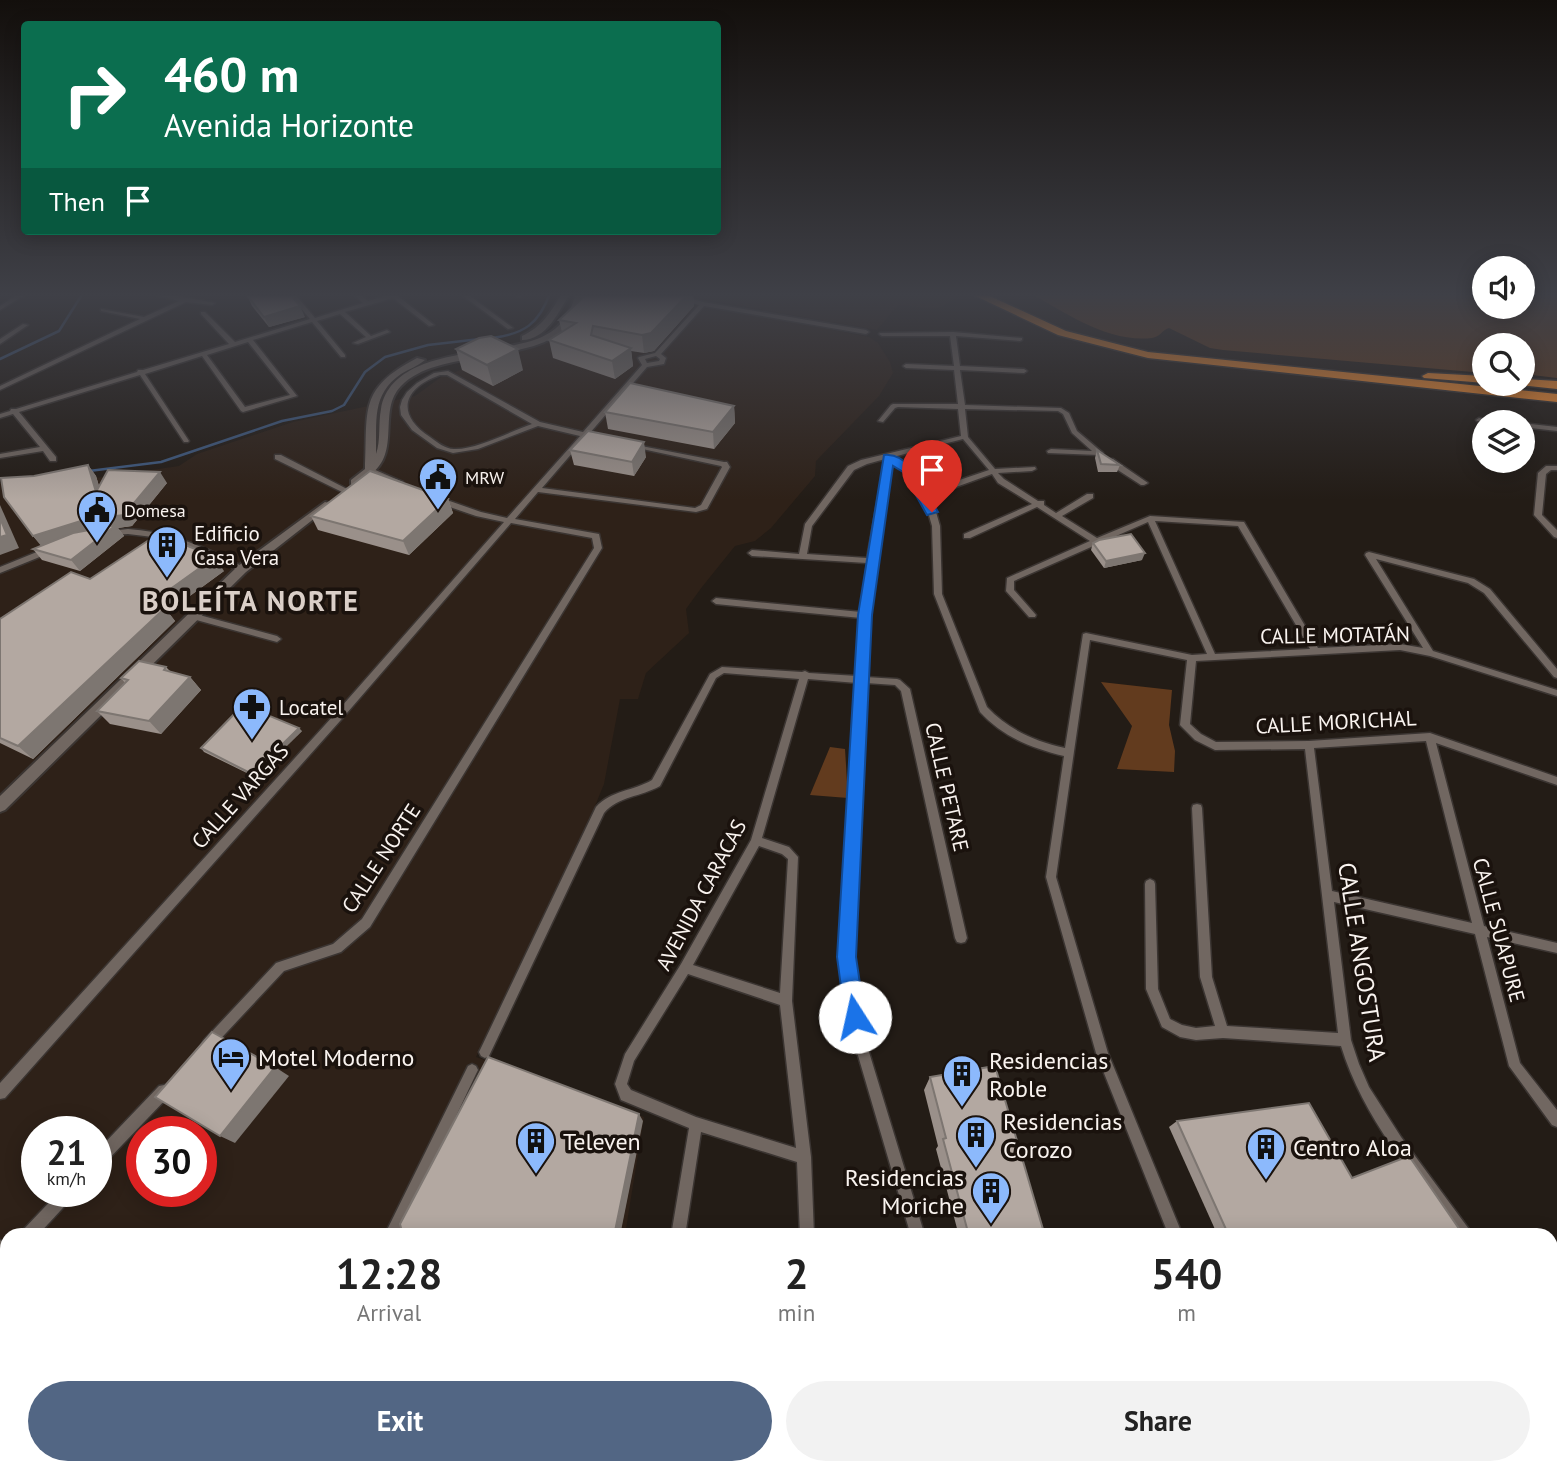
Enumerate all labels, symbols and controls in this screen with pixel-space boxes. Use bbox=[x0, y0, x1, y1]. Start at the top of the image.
text: 460 m bbox=[164, 42, 299, 106]
icon: right bbox=[49, 49, 140, 140]
text: Avenida Horizonte bbox=[164, 104, 414, 146]
icon: arrive bbox=[119, 182, 157, 220]
text: Then bbox=[49, 185, 105, 218]
map controls bbox=[1472, 256, 1535, 473]
button: sound bbox=[1472, 256, 1535, 319]
button: search bbox=[1472, 333, 1535, 396]
button: layers bbox=[1472, 410, 1535, 473]
pin bbox=[902, 440, 962, 512]
icon: arrive bbox=[913, 451, 951, 489]
public building icon: MRW bbox=[417, 456, 459, 511]
place label: MRW bbox=[465, 466, 504, 489]
public building icon: Domesa bbox=[76, 489, 118, 544]
place label: Domesa bbox=[124, 499, 186, 522]
place label: Edificio Casa Vera bbox=[194, 520, 279, 571]
building icon: Edificio Casa Vera bbox=[146, 524, 188, 579]
district label: BOLEÍTA NORTE bbox=[142, 582, 360, 619]
street label: CALLE MOTATÁN bbox=[1260, 620, 1410, 650]
pharmacy icon: Locatel bbox=[231, 686, 273, 741]
place label: Locatel bbox=[279, 694, 343, 721]
street label: CALLE MORICHAL bbox=[1255, 704, 1417, 740]
street label: CALLE PETARE bbox=[919, 720, 975, 854]
street label: CALLE VARGAS bbox=[186, 738, 294, 854]
street label: CALLE NORTE bbox=[336, 798, 426, 918]
street label: AVENIDA CARACAS bbox=[650, 815, 752, 975]
street label: CALLE SUAPURE bbox=[1467, 855, 1531, 1005]
street label: CALLE ANGOSTURA bbox=[1331, 860, 1393, 1064]
position arrow bbox=[818, 980, 892, 1054]
hotel icon: Motel Moderno bbox=[210, 1036, 252, 1091]
place label: Motel Moderno bbox=[258, 1042, 414, 1073]
place label: Residencias Roble bbox=[989, 1045, 1108, 1104]
building icon: Residencias Roble bbox=[941, 1053, 983, 1108]
place label: Residencias Corozo bbox=[1003, 1106, 1122, 1165]
building icon: Residencias Corozo bbox=[955, 1114, 997, 1169]
speed limit sign: 30 bbox=[126, 1116, 217, 1207]
building icon: Televen bbox=[515, 1120, 557, 1175]
place label: Televen bbox=[563, 1126, 641, 1157]
building icon: Centro Aloa bbox=[1245, 1126, 1287, 1181]
text: 21 bbox=[47, 1129, 86, 1175]
place label: Centro Aloa bbox=[1293, 1132, 1412, 1163]
place label: Residencias Moriche bbox=[845, 1162, 964, 1221]
text: km/h bbox=[47, 1167, 86, 1190]
building icon: Residencias Moriche bbox=[970, 1170, 1012, 1225]
text: 12:28 bbox=[336, 1246, 442, 1301]
text: 2 bbox=[785, 1246, 808, 1301]
text: 540 bbox=[1151, 1246, 1222, 1301]
text: Arrival bbox=[357, 1298, 421, 1327]
text: min bbox=[778, 1298, 815, 1327]
text: m bbox=[1177, 1298, 1196, 1327]
button: Exit bbox=[28, 1381, 772, 1461]
button: Share bbox=[786, 1381, 1530, 1461]

